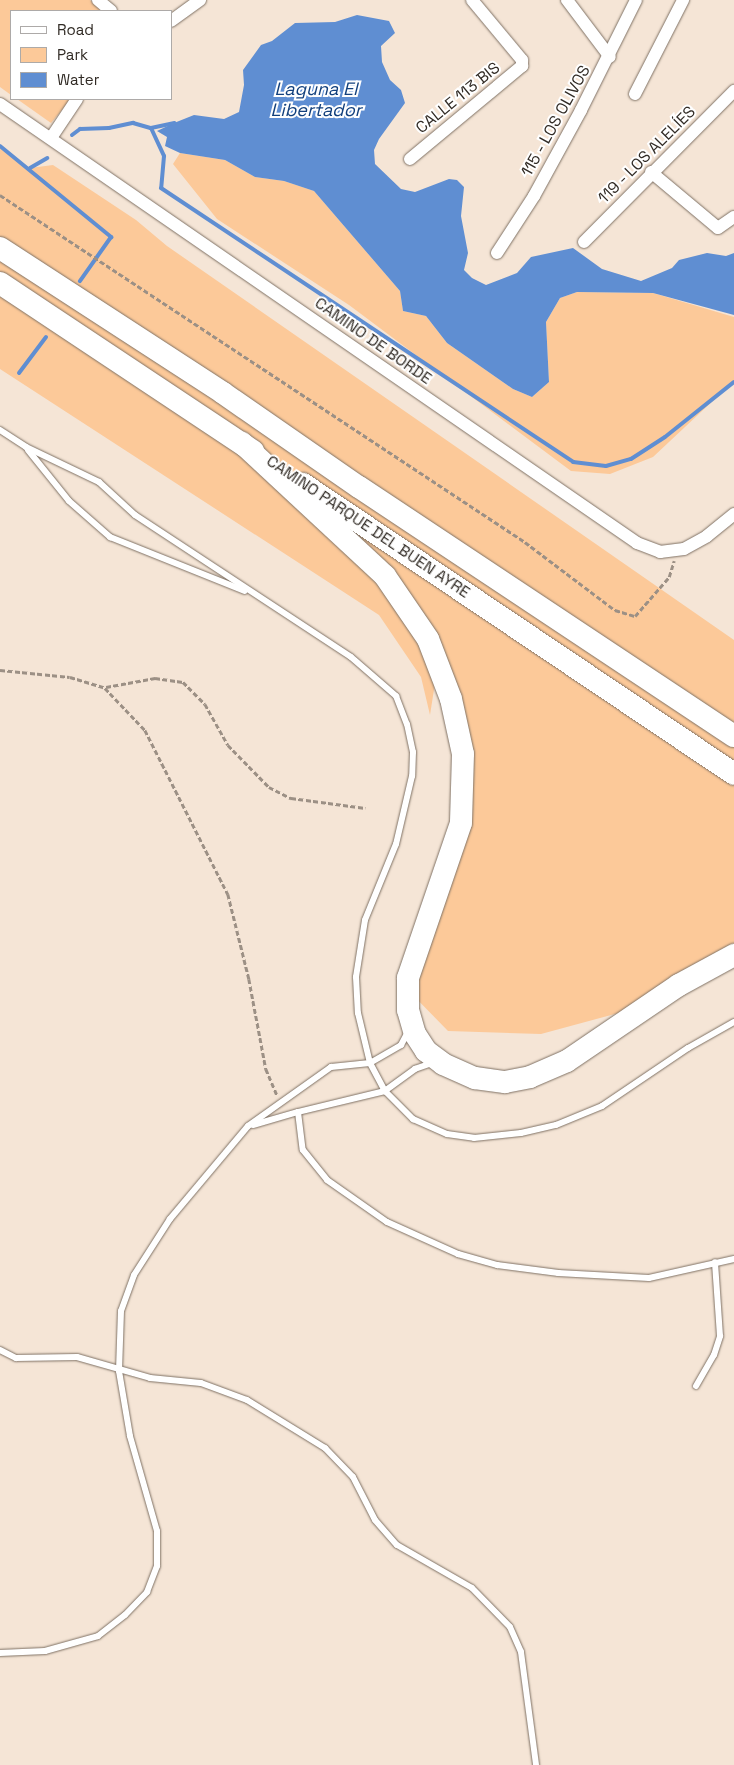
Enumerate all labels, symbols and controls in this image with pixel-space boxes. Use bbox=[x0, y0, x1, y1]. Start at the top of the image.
legend bbox=[10, 10, 172, 100]
text: Road bbox=[57, 20, 94, 39]
text: Park bbox=[57, 45, 88, 64]
street label: CALLE 113 BIS bbox=[412, 58, 504, 138]
street label: 115 - LOS OLIVOS bbox=[517, 62, 595, 180]
text: Water bbox=[57, 70, 99, 89]
water label: Laguna El Libertador bbox=[270, 79, 362, 122]
street label: 119 - LOS ALELÍES bbox=[594, 102, 700, 208]
street label: CAMINO DE BORDE bbox=[311, 294, 435, 388]
street label: CAMINO PARQUE DEL BUEN AYRE bbox=[262, 451, 474, 603]

